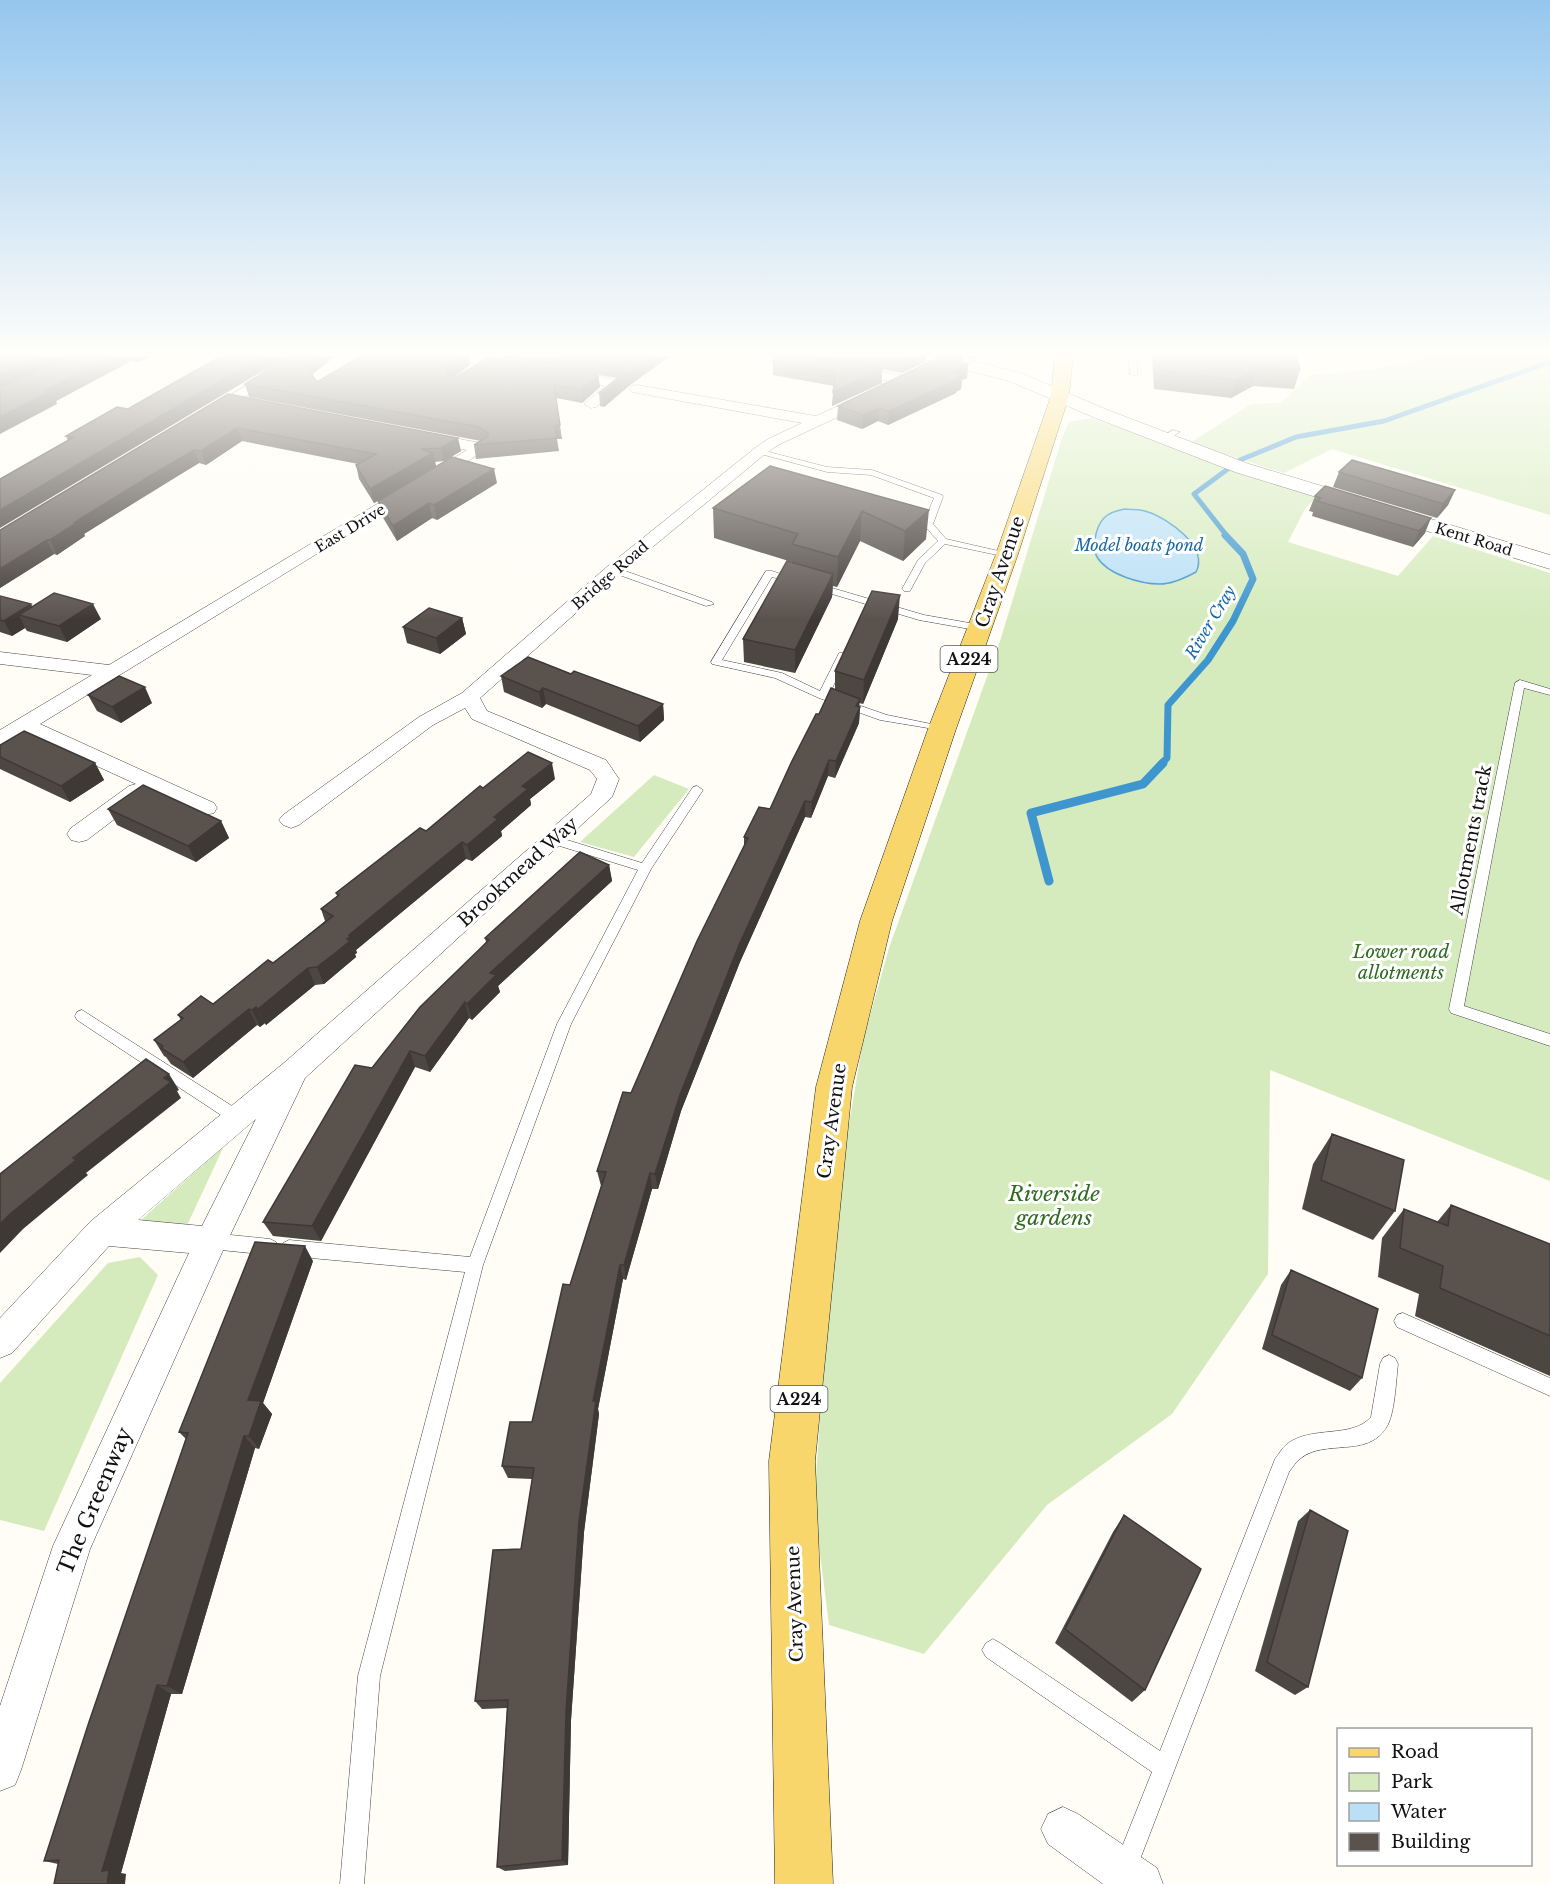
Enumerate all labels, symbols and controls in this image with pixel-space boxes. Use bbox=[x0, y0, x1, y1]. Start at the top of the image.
street label: East Drive bbox=[311, 500, 389, 556]
street label: Cray Avenue bbox=[971, 513, 1029, 631]
street label: Kent Road bbox=[1433, 518, 1515, 560]
water label: Model boats pond bbox=[1074, 535, 1204, 555]
street label: Bridge Road bbox=[568, 536, 652, 614]
water label: River Cray bbox=[1180, 581, 1240, 663]
road number: A224 bbox=[940, 646, 998, 672]
street label: Allotments track bbox=[1445, 763, 1496, 918]
street label: Brookmead Way bbox=[454, 812, 583, 932]
park label: Lower road allotments bbox=[1352, 941, 1449, 984]
street label: Cray Avenue bbox=[813, 1062, 851, 1180]
park label: Riverside gardens bbox=[1007, 1181, 1100, 1231]
road number: A224 bbox=[770, 1386, 828, 1412]
street label: The Greenway bbox=[52, 1423, 138, 1579]
street label: Cray Avenue bbox=[782, 1545, 808, 1663]
legend bbox=[1337, 1728, 1532, 1866]
text: Road bbox=[1391, 1741, 1439, 1763]
text: Park bbox=[1391, 1771, 1433, 1793]
text: Water bbox=[1390, 1801, 1447, 1823]
text: Building bbox=[1391, 1831, 1470, 1853]

